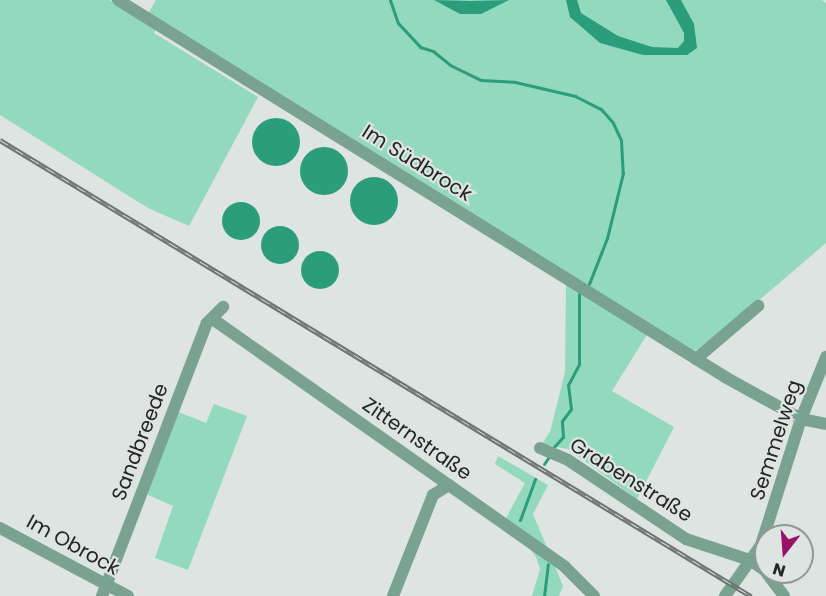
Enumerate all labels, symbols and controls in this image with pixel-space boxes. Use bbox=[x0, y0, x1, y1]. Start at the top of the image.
street label: Im Südbrock bbox=[358, 120, 476, 206]
street label: Semmelweg bbox=[745, 377, 807, 503]
street label: Sandbreede bbox=[107, 380, 173, 504]
street label: Zitternstraße bbox=[358, 393, 476, 485]
street label: Grabenstraße bbox=[565, 433, 697, 527]
street label: Im Obrock bbox=[22, 510, 124, 580]
north arrow bbox=[754, 524, 814, 584]
text: N bbox=[770, 557, 788, 583]

